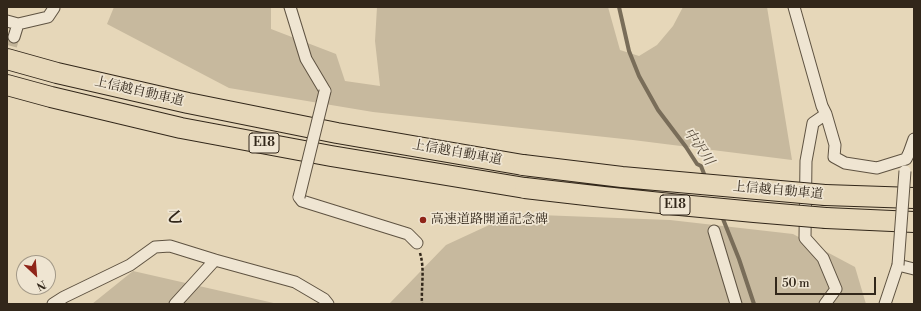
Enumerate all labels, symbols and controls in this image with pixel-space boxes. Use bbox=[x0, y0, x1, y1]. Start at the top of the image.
street label: 上信越自動車道 bbox=[93, 74, 185, 110]
water label: 中沢川 bbox=[679, 125, 717, 169]
road number: E18 bbox=[249, 133, 279, 153]
street label: 上信越自動車道 bbox=[411, 137, 503, 169]
street label: 上信越自動車道 bbox=[732, 179, 824, 203]
road number: E18 bbox=[660, 195, 690, 215]
district label: 乙 bbox=[168, 209, 182, 227]
place label: 高速道路開通記念碑 bbox=[431, 212, 548, 228]
marker: 高速道路開通記念碑 bbox=[418, 215, 428, 225]
north arrow bbox=[16, 255, 56, 295]
scale bar bbox=[777, 269, 878, 295]
text: 50 m bbox=[782, 276, 810, 291]
text: N bbox=[34, 277, 48, 293]

